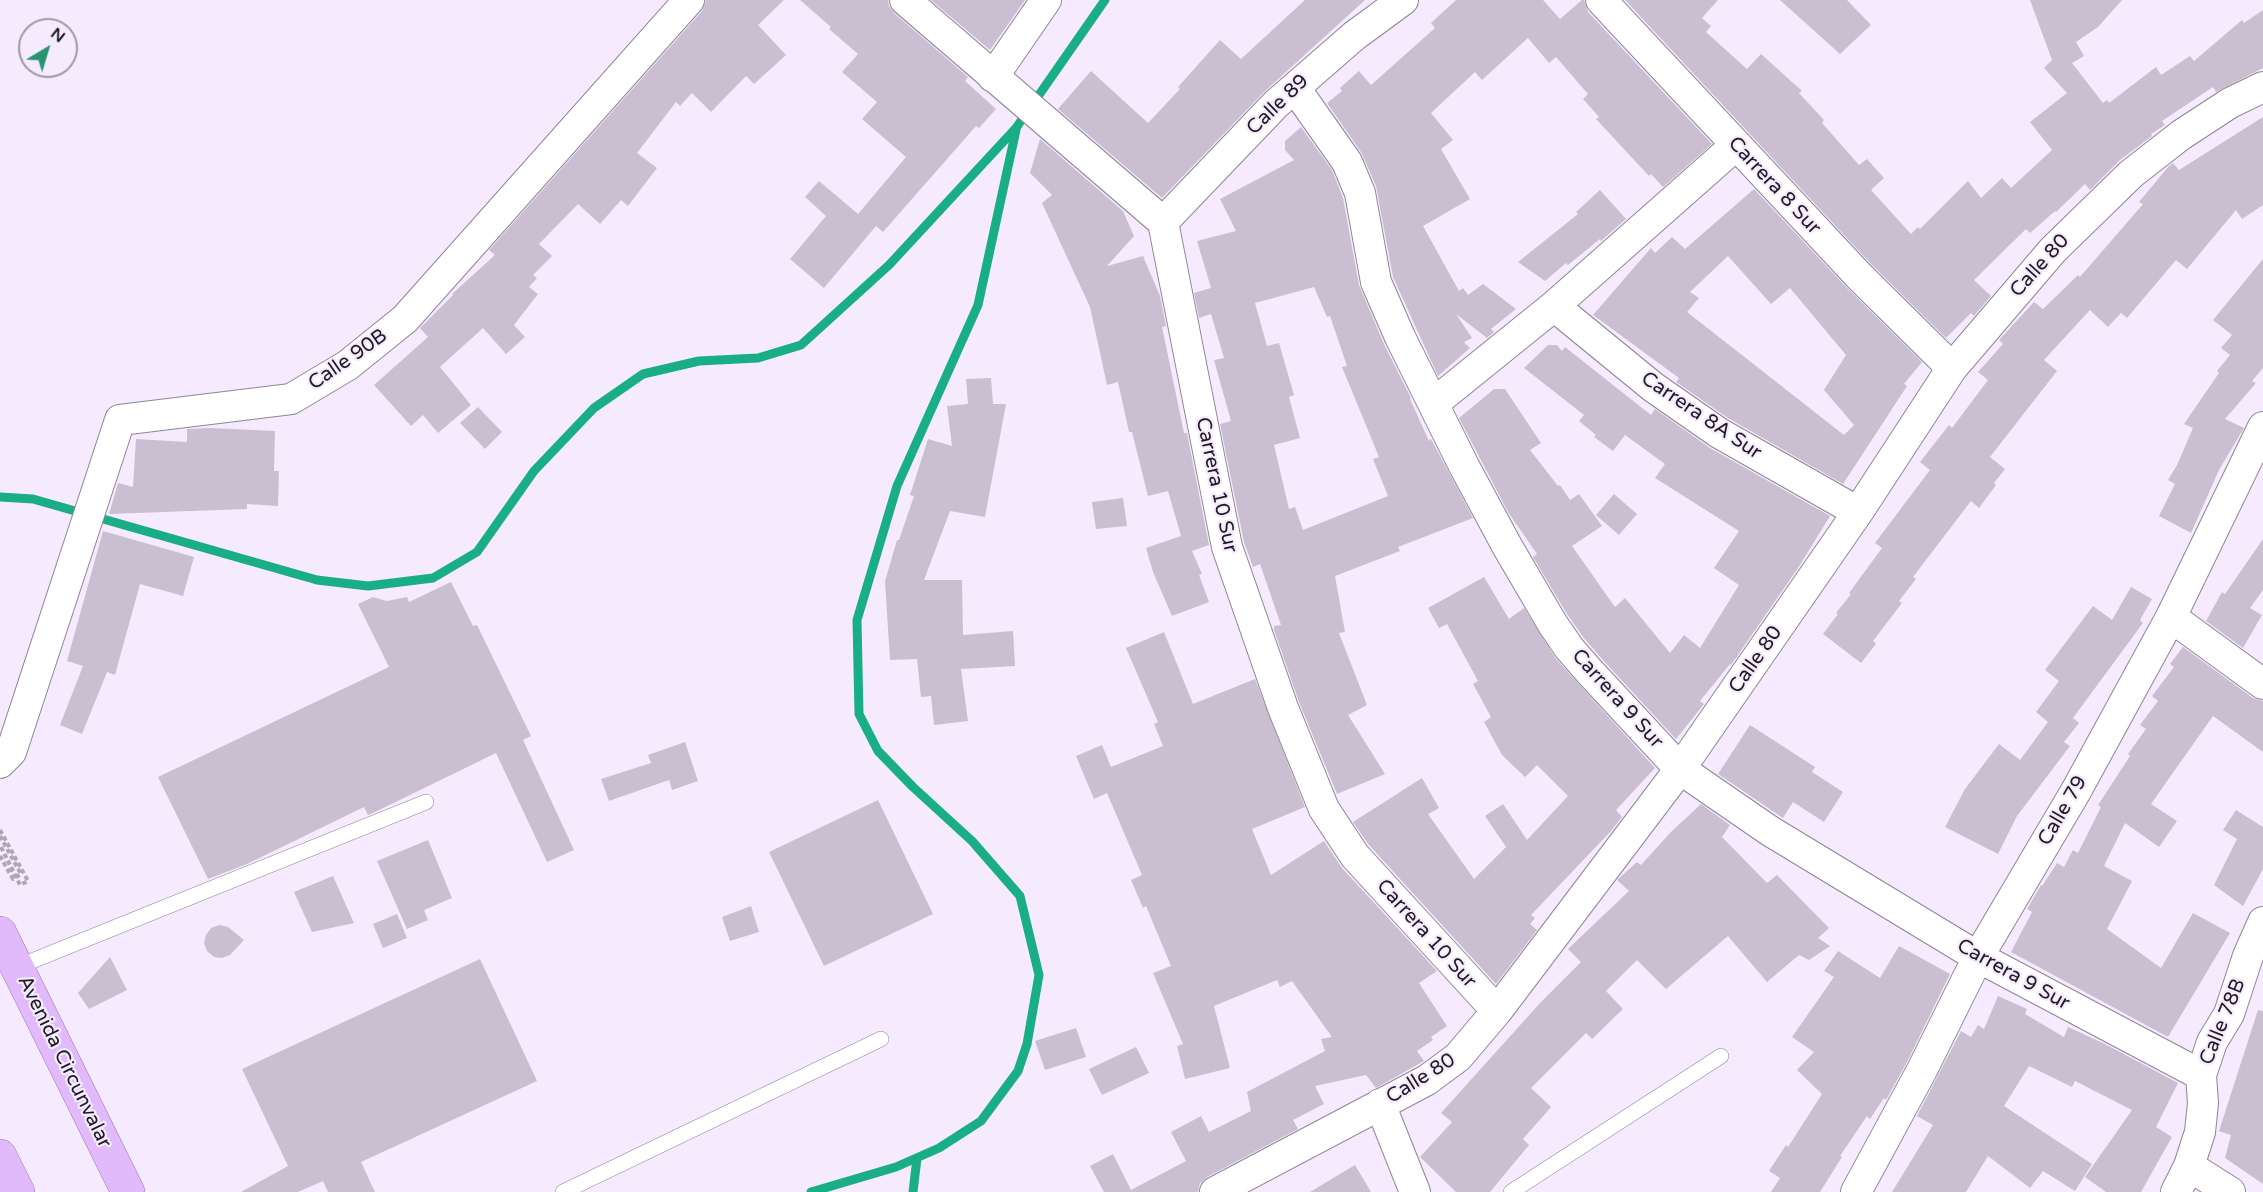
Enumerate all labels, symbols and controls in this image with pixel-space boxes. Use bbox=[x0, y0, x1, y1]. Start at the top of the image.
north arrow bbox=[18, 18, 78, 78]
text: N bbox=[47, 24, 69, 47]
street label: Calle 89 bbox=[1242, 70, 1314, 140]
street label: Carrera 8 Sur bbox=[1722, 132, 1826, 240]
street label: Calle 80 bbox=[2005, 229, 2075, 303]
street label: Calle 90B bbox=[304, 324, 392, 396]
street label: Carrera 8A Sur bbox=[1636, 367, 1766, 465]
street label: Carrera 10 Sur bbox=[1190, 415, 1242, 555]
street label: Calle 80 bbox=[1724, 622, 1788, 698]
street label: Carrera 9 Sur bbox=[1566, 644, 1668, 754]
street label: Calle 79 bbox=[2033, 772, 2093, 850]
street label: Carrera 10 Sur bbox=[1371, 875, 1481, 993]
street label: Carrera 9 Sur bbox=[1952, 934, 2074, 1016]
street label: Avenida Circunvalar bbox=[12, 972, 116, 1152]
street label: Calle 78B bbox=[2195, 976, 2251, 1068]
street label: Calle 80 bbox=[1382, 1048, 1460, 1110]

